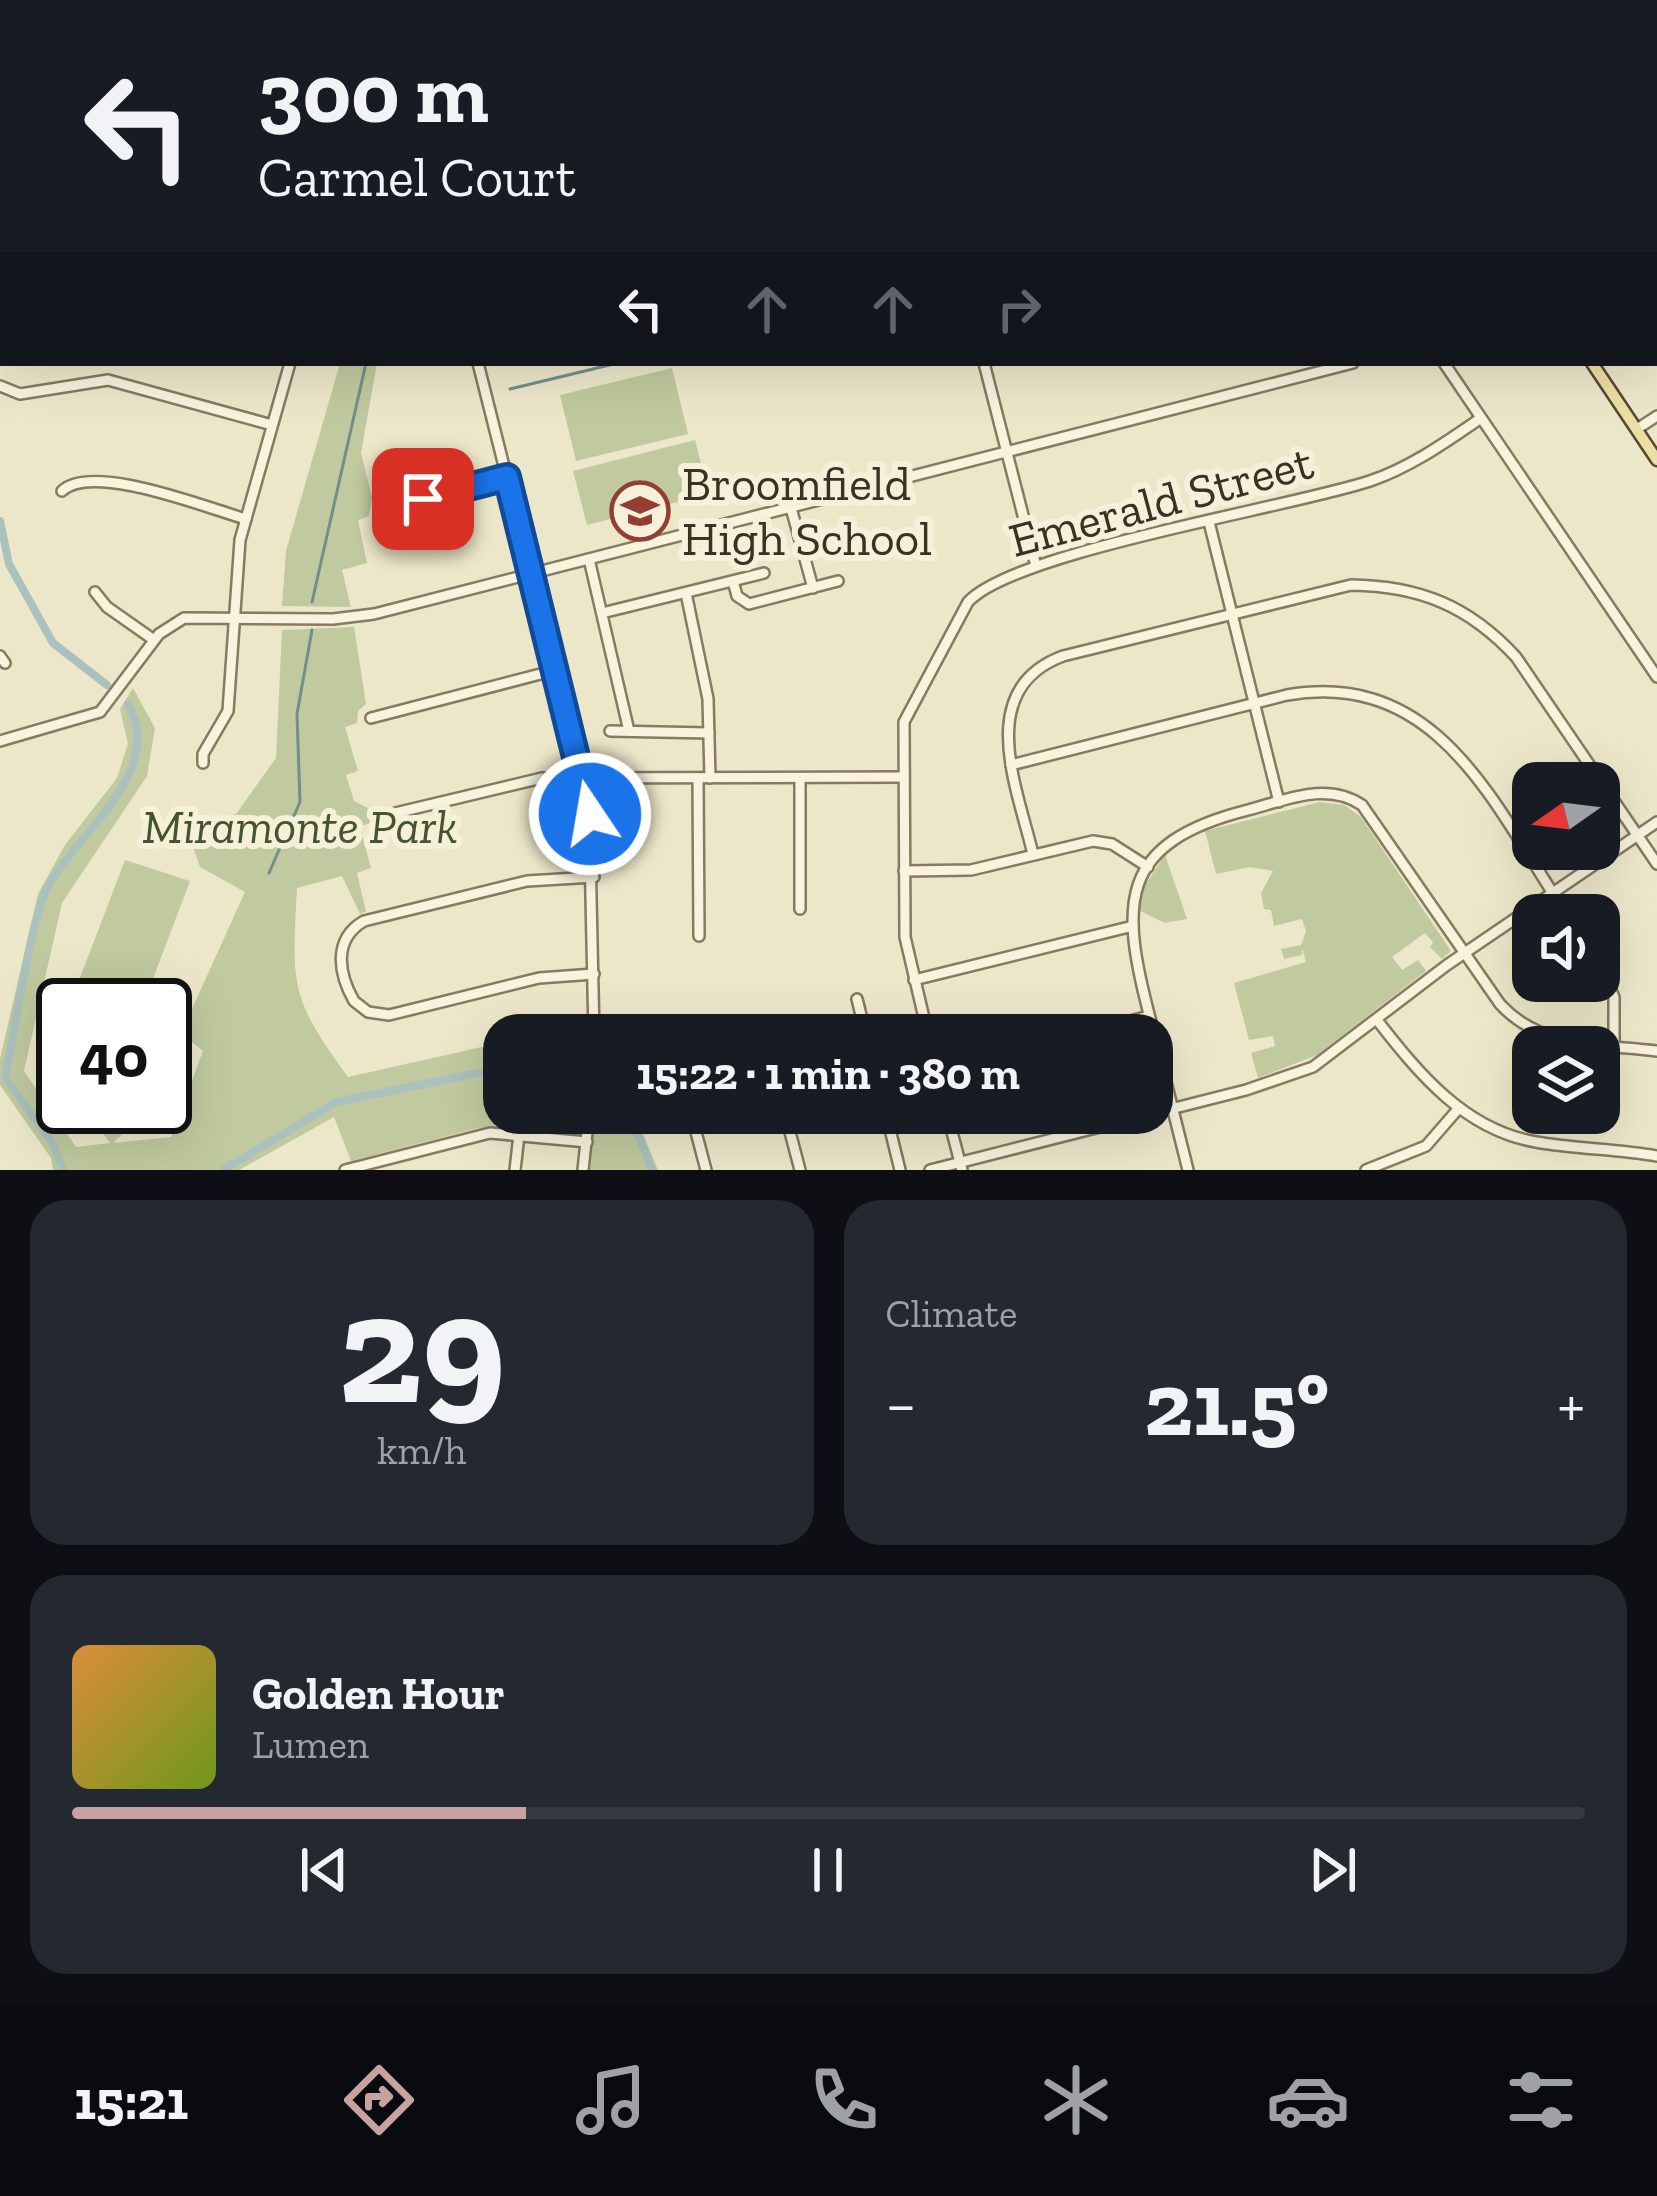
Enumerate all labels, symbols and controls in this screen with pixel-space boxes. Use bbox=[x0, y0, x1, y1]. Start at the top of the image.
text: 300 m bbox=[258, 43, 489, 144]
icon: left bbox=[60, 48, 216, 204]
text: Carmel Court bbox=[258, 145, 576, 210]
icon: left bbox=[608, 276, 674, 342]
icon: ahead bbox=[734, 276, 800, 342]
icon: ahead bbox=[860, 276, 926, 342]
icon: right bbox=[986, 276, 1052, 342]
street label: Emerald Street bbox=[1003, 433, 1319, 569]
pin bbox=[372, 448, 474, 550]
place label: Broomfield High School bbox=[682, 455, 932, 567]
icon: arrive bbox=[390, 466, 456, 532]
school or university icon: Broomfield High School bbox=[609, 480, 671, 542]
position arrow bbox=[527, 751, 653, 877]
north arrow bbox=[1512, 762, 1620, 870]
map controls bbox=[1512, 762, 1620, 1134]
park label: Miramonte Park bbox=[142, 798, 458, 855]
button: sound bbox=[1512, 894, 1620, 1002]
speed limit sign: 40 bbox=[36, 978, 192, 1134]
button: layers bbox=[1512, 1026, 1620, 1134]
text: 15:22 · 1 min · 380 m bbox=[636, 1047, 1020, 1101]
text: 29 bbox=[338, 1255, 505, 1442]
text: Climate bbox=[886, 1290, 1017, 1337]
text: 21.5° bbox=[1144, 1350, 1329, 1458]
text: − bbox=[886, 1365, 916, 1444]
text: + bbox=[1557, 1365, 1585, 1444]
text: km/h bbox=[377, 1427, 466, 1474]
text: Golden Hour bbox=[252, 1667, 505, 1721]
text: Lumen bbox=[252, 1721, 369, 1768]
icon: previous bbox=[291, 1837, 357, 1903]
icon: pause bbox=[795, 1837, 861, 1903]
icon: next bbox=[1300, 1837, 1366, 1903]
icon: directions bbox=[337, 2058, 421, 2142]
icon: music bbox=[569, 2058, 653, 2142]
icon: phone bbox=[802, 2058, 886, 2142]
icon: climate bbox=[1034, 2058, 1118, 2142]
icon: car bbox=[1266, 2058, 1350, 2142]
icon: filters bbox=[1499, 2058, 1583, 2142]
text: 15:21 bbox=[74, 2068, 188, 2133]

